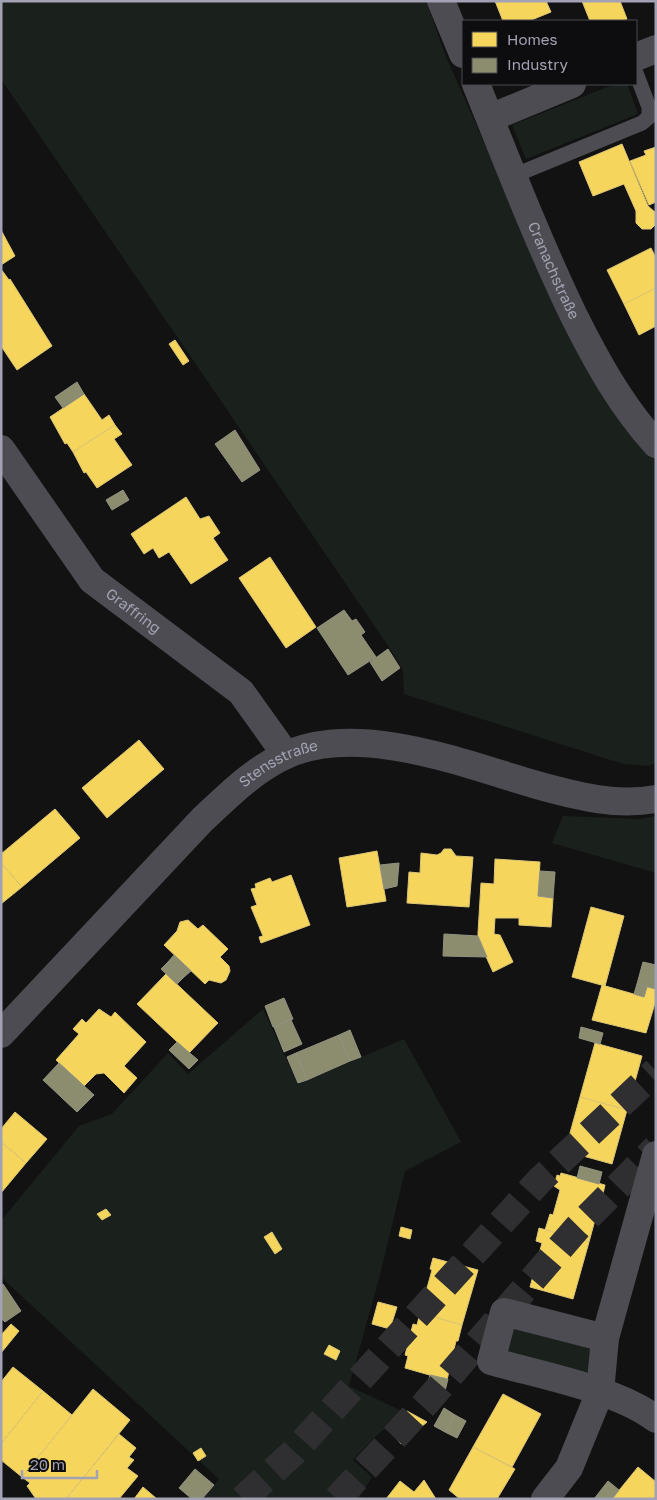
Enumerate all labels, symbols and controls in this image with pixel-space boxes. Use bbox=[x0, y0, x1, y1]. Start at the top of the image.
legend bbox=[462, 20, 637, 85]
text: Homes bbox=[507, 30, 557, 48]
text: Industry bbox=[507, 55, 568, 73]
street label: Cranachstraße bbox=[525, 219, 584, 322]
street label: Graffring bbox=[103, 584, 165, 637]
street label: Stensstraße bbox=[235, 736, 320, 790]
scale bar bbox=[22, 1448, 98, 1480]
text: 20 m bbox=[30, 1455, 65, 1473]

